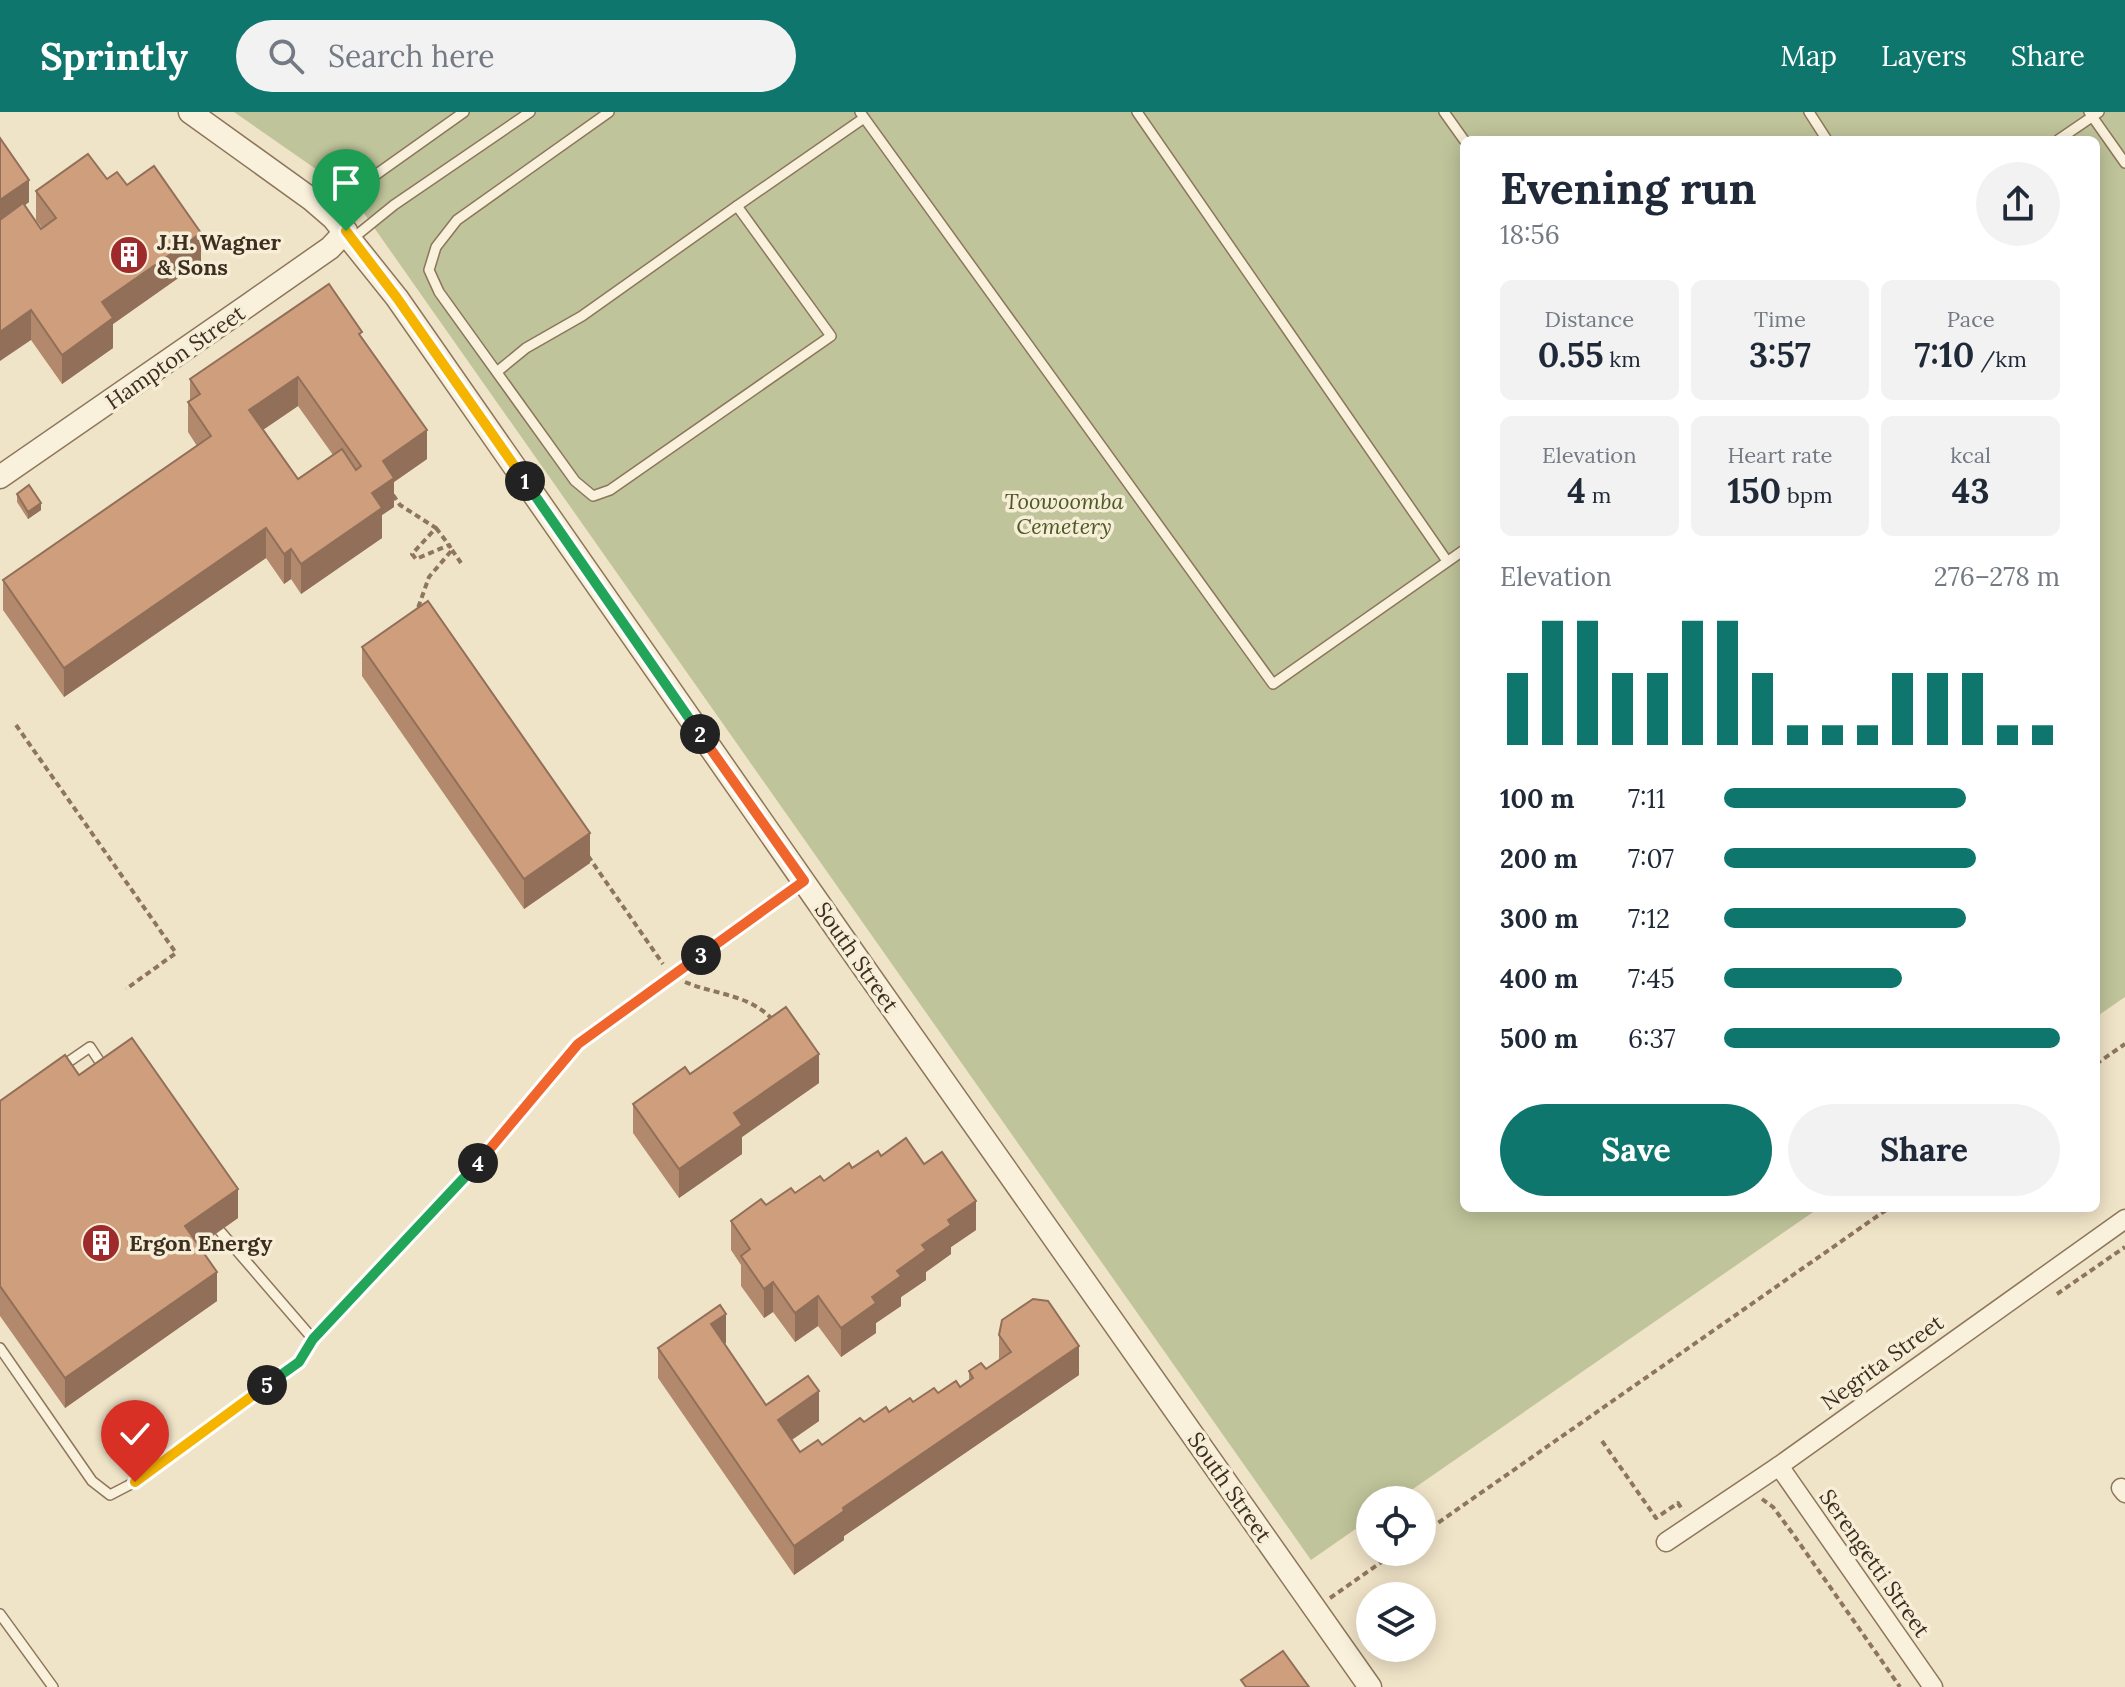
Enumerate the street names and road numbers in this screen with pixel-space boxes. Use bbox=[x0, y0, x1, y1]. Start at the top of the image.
street label: Hampton Street bbox=[100, 298, 251, 416]
street label: South Street bbox=[809, 896, 906, 1018]
street label: Negrita Street bbox=[1815, 1308, 1949, 1416]
street label: South Street bbox=[1182, 1426, 1279, 1548]
street label: Serengetti Street bbox=[1813, 1484, 1937, 1643]

